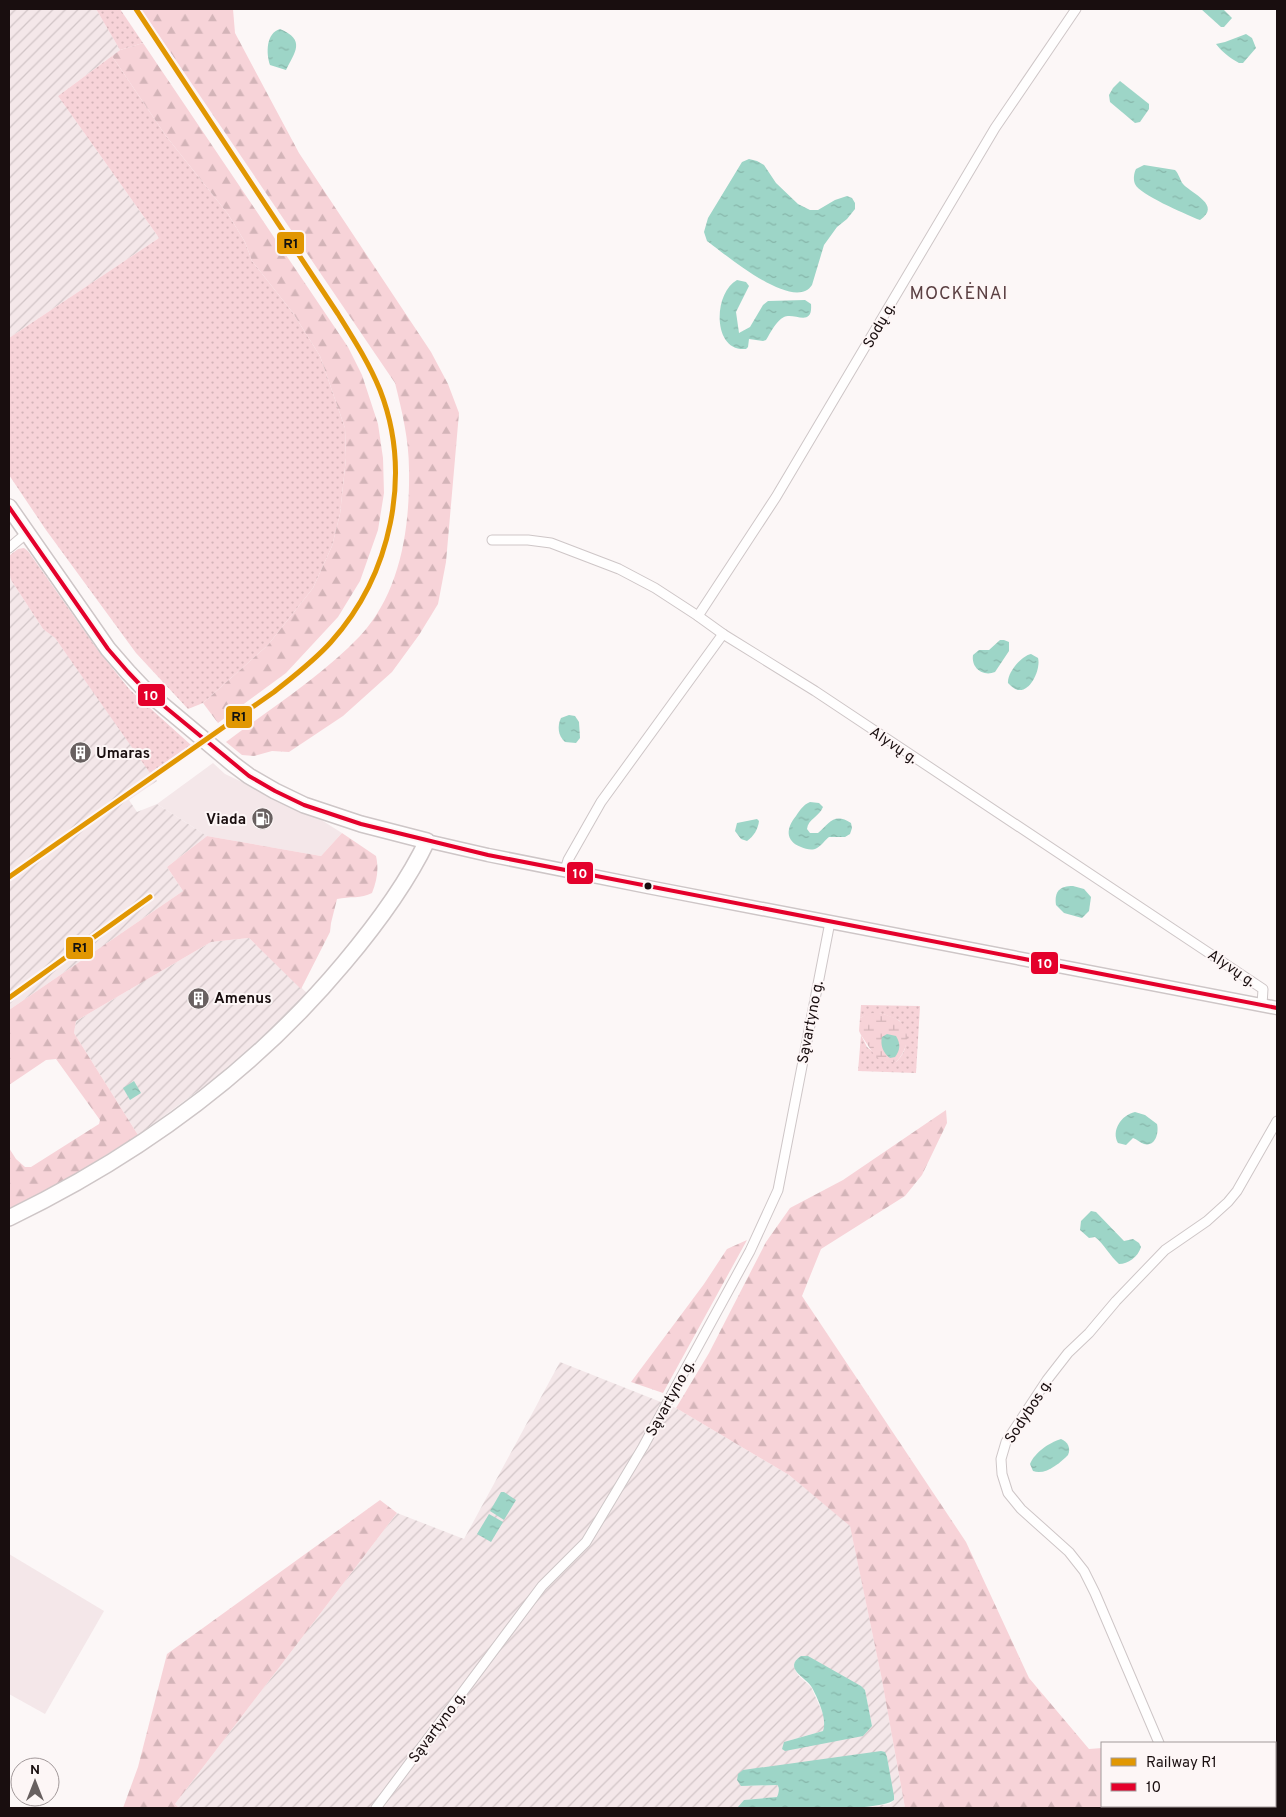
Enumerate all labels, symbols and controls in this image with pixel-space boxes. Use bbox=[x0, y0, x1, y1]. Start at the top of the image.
line badge: R1 bbox=[276, 231, 305, 255]
text: R1 bbox=[283, 236, 299, 253]
district label: MOCKĖNAI bbox=[910, 281, 1008, 306]
street label: Sodų g. bbox=[860, 300, 901, 352]
line badge: 10 bbox=[137, 683, 166, 707]
text: 10 bbox=[144, 688, 158, 705]
line badge: R1 bbox=[225, 705, 253, 729]
text: R1 bbox=[231, 709, 247, 726]
street label: Alyvų g. bbox=[866, 723, 921, 769]
building icon: Umaras bbox=[68, 741, 92, 765]
place label: Umaras bbox=[96, 745, 150, 764]
fuel station icon: Viada bbox=[250, 807, 274, 831]
place label: Viada bbox=[206, 811, 246, 830]
line badge: 10 bbox=[566, 861, 594, 885]
text: 10 bbox=[573, 866, 587, 883]
unlabelled marker bbox=[643, 881, 653, 891]
line badge: R1 bbox=[65, 936, 94, 960]
text: R1 bbox=[72, 940, 88, 957]
street label: Alyvų g. bbox=[1204, 946, 1259, 992]
line badge: 10 bbox=[1030, 951, 1059, 975]
text: 10 bbox=[1038, 956, 1052, 973]
street label: Sąvartyno g. bbox=[794, 979, 829, 1065]
building icon: Amenus bbox=[186, 986, 210, 1010]
place label: Amenus bbox=[214, 990, 272, 1009]
street label: Sąvartyno g. bbox=[643, 1357, 700, 1440]
street label: Sodybos g. bbox=[1001, 1376, 1057, 1448]
street label: Sąvartyno g. bbox=[405, 1689, 471, 1767]
legend bbox=[1101, 1742, 1276, 1807]
text: Railway R1 bbox=[1146, 1754, 1217, 1773]
north arrow bbox=[10, 1757, 60, 1807]
text: N bbox=[30, 1762, 40, 1779]
text: 10 bbox=[1146, 1779, 1161, 1798]

